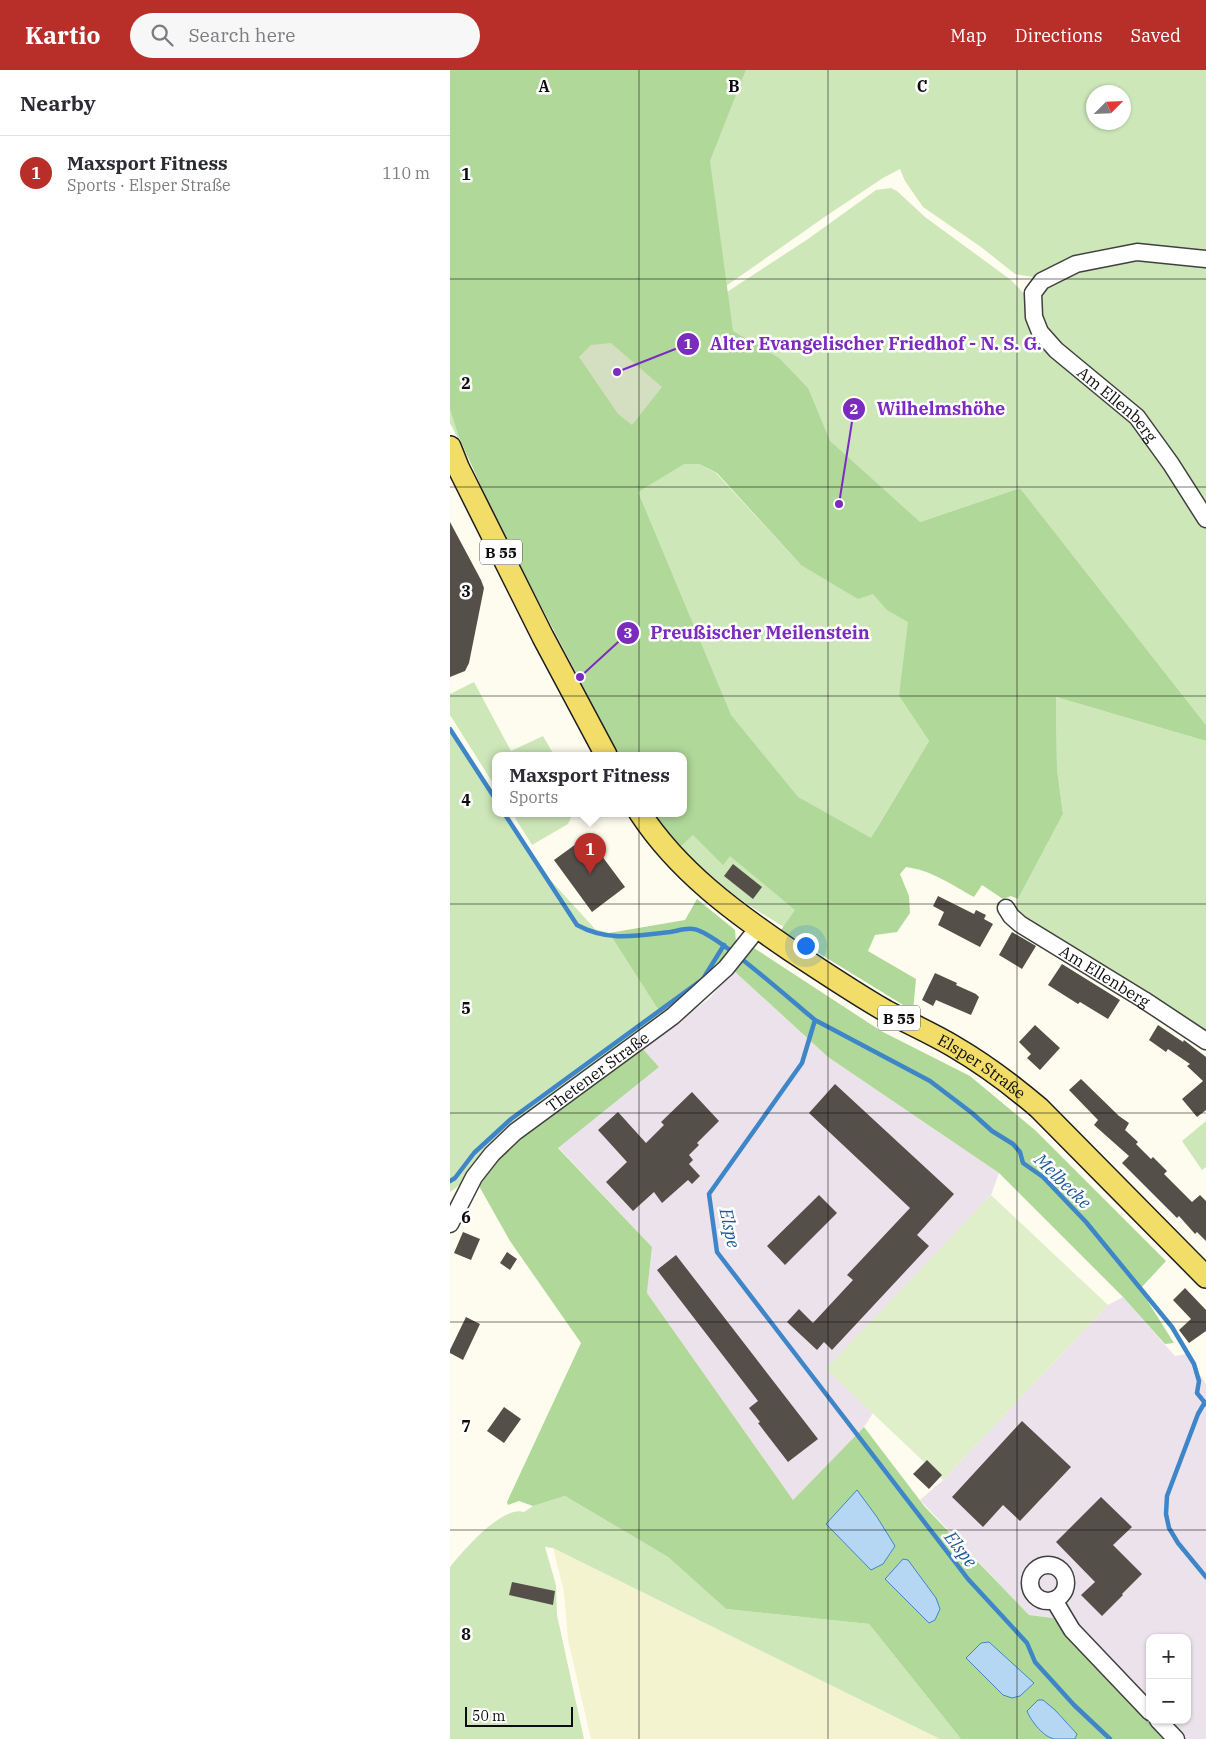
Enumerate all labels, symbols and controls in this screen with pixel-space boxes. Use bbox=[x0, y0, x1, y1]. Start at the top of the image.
search box bbox=[130, 13, 480, 58]
text: Kartio bbox=[25, 19, 100, 51]
icon: search bbox=[148, 21, 176, 49]
text: Search here bbox=[188, 23, 295, 47]
text: Map bbox=[950, 24, 987, 47]
text: Directions bbox=[1015, 24, 1103, 47]
text: Saved bbox=[1131, 24, 1181, 47]
text: A bbox=[538, 76, 550, 96]
text: B bbox=[728, 76, 740, 96]
text: C bbox=[917, 76, 927, 96]
north arrow bbox=[1086, 85, 1131, 130]
text: Nearby bbox=[20, 89, 96, 117]
text: Maxsport Fitness bbox=[67, 151, 228, 175]
text: 1 bbox=[31, 163, 41, 183]
text: 110 m bbox=[382, 163, 430, 183]
text: 1 bbox=[461, 164, 471, 184]
text: Sports · Elsper Straße bbox=[67, 175, 231, 195]
callout: Alter Evangelischer Friedhof - N. S. G. bbox=[675, 327, 1052, 360]
text: Alter Evangelischer Friedhof - N. S. G. bbox=[710, 332, 1042, 355]
text: 1 bbox=[683, 334, 693, 353]
street label: Am Ellenberg bbox=[1073, 362, 1162, 446]
text: 2 bbox=[461, 373, 471, 393]
callout: Wilhelmshöhe bbox=[842, 393, 1015, 426]
text: Wilhelmshöhe bbox=[877, 397, 1005, 420]
text: 2 bbox=[849, 399, 859, 418]
road number: B 55 bbox=[480, 540, 522, 564]
text: 3 bbox=[461, 581, 471, 601]
callout: Preußischer Meilenstein bbox=[615, 616, 880, 649]
text: Preußischer Meilenstein bbox=[650, 621, 870, 644]
text: 3 bbox=[623, 623, 633, 642]
popup bbox=[492, 752, 687, 817]
text: Maxsport Fitness bbox=[509, 763, 670, 787]
text: Sports bbox=[509, 787, 558, 807]
text: 4 bbox=[461, 790, 471, 810]
pin: 1 bbox=[574, 833, 606, 874]
your location bbox=[793, 933, 819, 959]
street label: Am Ellenberg bbox=[1056, 941, 1154, 1012]
text: 5 bbox=[461, 998, 471, 1018]
road number: B 55 bbox=[878, 1006, 920, 1030]
street label: Thetener Straße bbox=[542, 1027, 653, 1116]
street label: Elsper Straße bbox=[934, 1029, 1030, 1103]
water label: Melbecke bbox=[1029, 1148, 1096, 1214]
water label: Elspe bbox=[714, 1205, 745, 1250]
text: 6 bbox=[461, 1207, 471, 1227]
text: 7 bbox=[461, 1416, 471, 1436]
water label: Elspe bbox=[939, 1525, 982, 1572]
text: 8 bbox=[461, 1624, 471, 1644]
map controls bbox=[1146, 1634, 1191, 1724]
button: + bbox=[1146, 1634, 1191, 1679]
button: − bbox=[1146, 1679, 1191, 1724]
scale bar bbox=[465, 1704, 572, 1727]
text: 50 m bbox=[472, 1707, 505, 1725]

